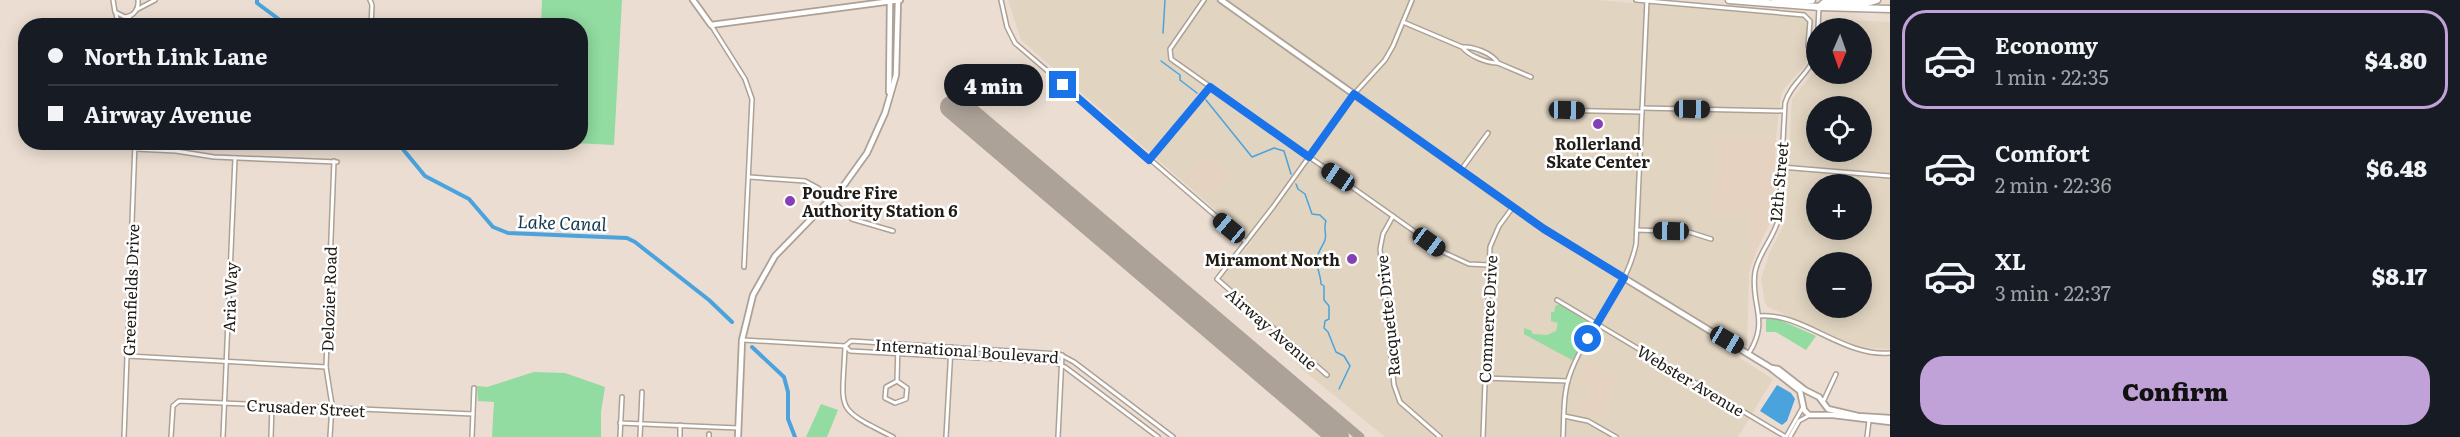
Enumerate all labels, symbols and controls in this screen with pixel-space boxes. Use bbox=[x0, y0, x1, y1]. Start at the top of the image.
north arrow bbox=[1806, 18, 1872, 84]
map controls bbox=[1806, 18, 1872, 318]
text: Economy bbox=[1995, 28, 2098, 61]
icon: car bbox=[1923, 33, 1977, 87]
text: North Link Lane bbox=[84, 39, 267, 72]
text: $4.80 bbox=[2365, 43, 2427, 76]
text: 1 min · 22:35 bbox=[1995, 61, 2109, 91]
callout: 4 min bbox=[943, 64, 1042, 106]
text: 4 min bbox=[964, 70, 1023, 100]
route end bbox=[1049, 71, 1076, 98]
button: locate bbox=[1806, 96, 1872, 162]
text: Airway Avenue bbox=[84, 97, 252, 130]
car bbox=[1674, 100, 1710, 118]
car bbox=[1549, 101, 1585, 119]
marker: Rollerland Skate Center bbox=[1591, 117, 1605, 131]
place label: Rollerland Skate Center bbox=[1546, 131, 1650, 173]
text: Comfort bbox=[1995, 136, 2090, 169]
street label: 12th Street bbox=[1763, 140, 1794, 223]
icon: car bbox=[1923, 141, 1977, 195]
text: $6.48 bbox=[2366, 151, 2427, 184]
car bbox=[1318, 159, 1358, 195]
text: 2 min · 22:36 bbox=[1995, 169, 2111, 199]
button: + bbox=[1806, 174, 1872, 240]
place label: Poudre Fire Authority Station 6 bbox=[802, 180, 958, 222]
marker: Poudre Fire Authority Station 6 bbox=[783, 194, 797, 208]
water label: Lake Canal bbox=[517, 207, 608, 237]
car bbox=[1209, 210, 1249, 246]
car bbox=[1653, 222, 1689, 240]
street label: Greenfields Drive bbox=[116, 223, 144, 357]
car bbox=[1409, 224, 1449, 260]
text: XL bbox=[1995, 244, 2026, 277]
street label: Delozier Road bbox=[314, 246, 342, 352]
place label: Miramont North bbox=[1205, 247, 1340, 271]
icon: car bbox=[1923, 249, 1977, 303]
marker: Miramont North bbox=[1345, 252, 1359, 266]
button: − bbox=[1806, 252, 1872, 318]
street label: Racquette Drive bbox=[1369, 254, 1405, 378]
street label: Commerce Drive bbox=[1472, 254, 1502, 384]
text: $8.17 bbox=[2372, 259, 2427, 292]
street label: Aria Way bbox=[216, 261, 242, 333]
text: 3 min · 22:37 bbox=[1995, 277, 2111, 307]
street label: Airway Avenue bbox=[1221, 281, 1323, 375]
car bbox=[1707, 323, 1747, 357]
route start bbox=[1574, 325, 1601, 352]
street label: International Boulevard bbox=[874, 332, 1060, 368]
street label: Webster Avenue bbox=[1633, 338, 1749, 422]
button: Confirm bbox=[1920, 356, 2430, 425]
street label: Crusader Street bbox=[246, 392, 367, 422]

